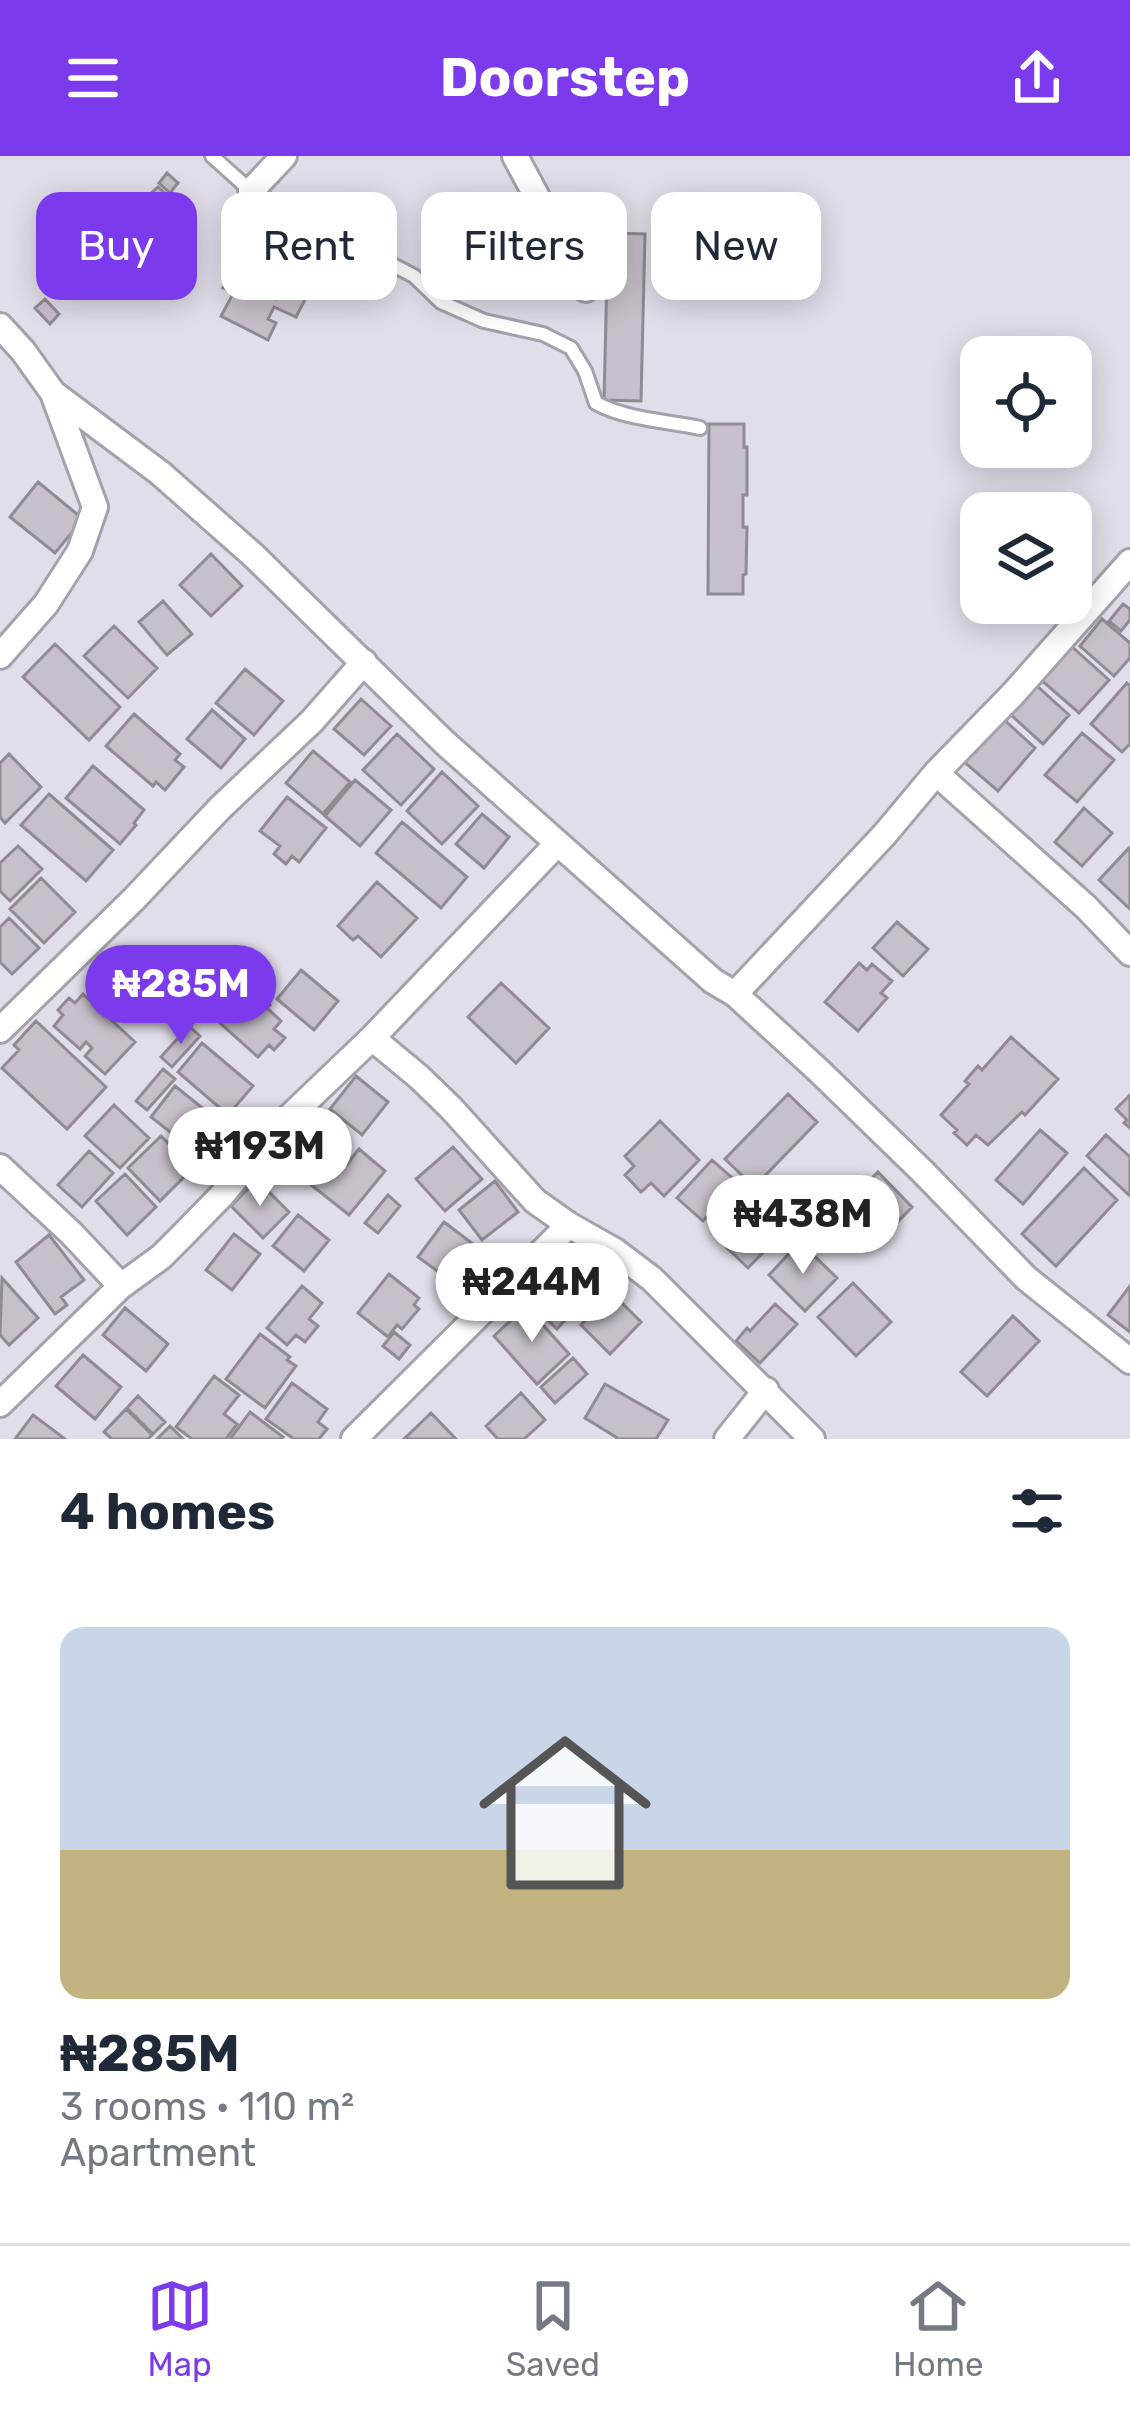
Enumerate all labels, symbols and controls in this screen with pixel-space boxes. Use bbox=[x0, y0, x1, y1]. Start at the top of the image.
icon: menu bbox=[60, 45, 126, 111]
icon: share bbox=[1004, 45, 1070, 111]
text: Doorstep bbox=[440, 46, 690, 110]
chip: Buy bbox=[36, 192, 197, 300]
chip: Rent bbox=[221, 192, 397, 300]
chip: Filters bbox=[421, 192, 627, 300]
chip: New bbox=[651, 192, 821, 300]
map controls bbox=[960, 336, 1092, 624]
button: locate bbox=[960, 336, 1092, 468]
button: layers bbox=[960, 492, 1092, 624]
pin: ₦285M bbox=[97, 945, 265, 1047]
text: ₦285M bbox=[112, 961, 250, 1007]
pin: ₦193M bbox=[176, 1107, 344, 1209]
text: ₦193M bbox=[195, 1123, 325, 1169]
pin: ₦438M bbox=[719, 1175, 887, 1277]
text: ₦438M bbox=[733, 1191, 873, 1237]
pin: ₦244M bbox=[448, 1243, 616, 1345]
text: ₦244M bbox=[463, 1259, 601, 1305]
icon: filters bbox=[1004, 1478, 1070, 1544]
text: 4 homes bbox=[60, 1481, 275, 1542]
icon: home bbox=[457, 1705, 673, 1921]
text: ₦285M bbox=[60, 2023, 240, 2084]
text: 3 rooms · 110 m² bbox=[60, 2084, 354, 2130]
text: Apartment bbox=[60, 2130, 256, 2176]
tab: Map bbox=[147, 2273, 213, 2384]
tab: Saved bbox=[506, 2273, 600, 2384]
tab: Home bbox=[893, 2273, 983, 2384]

